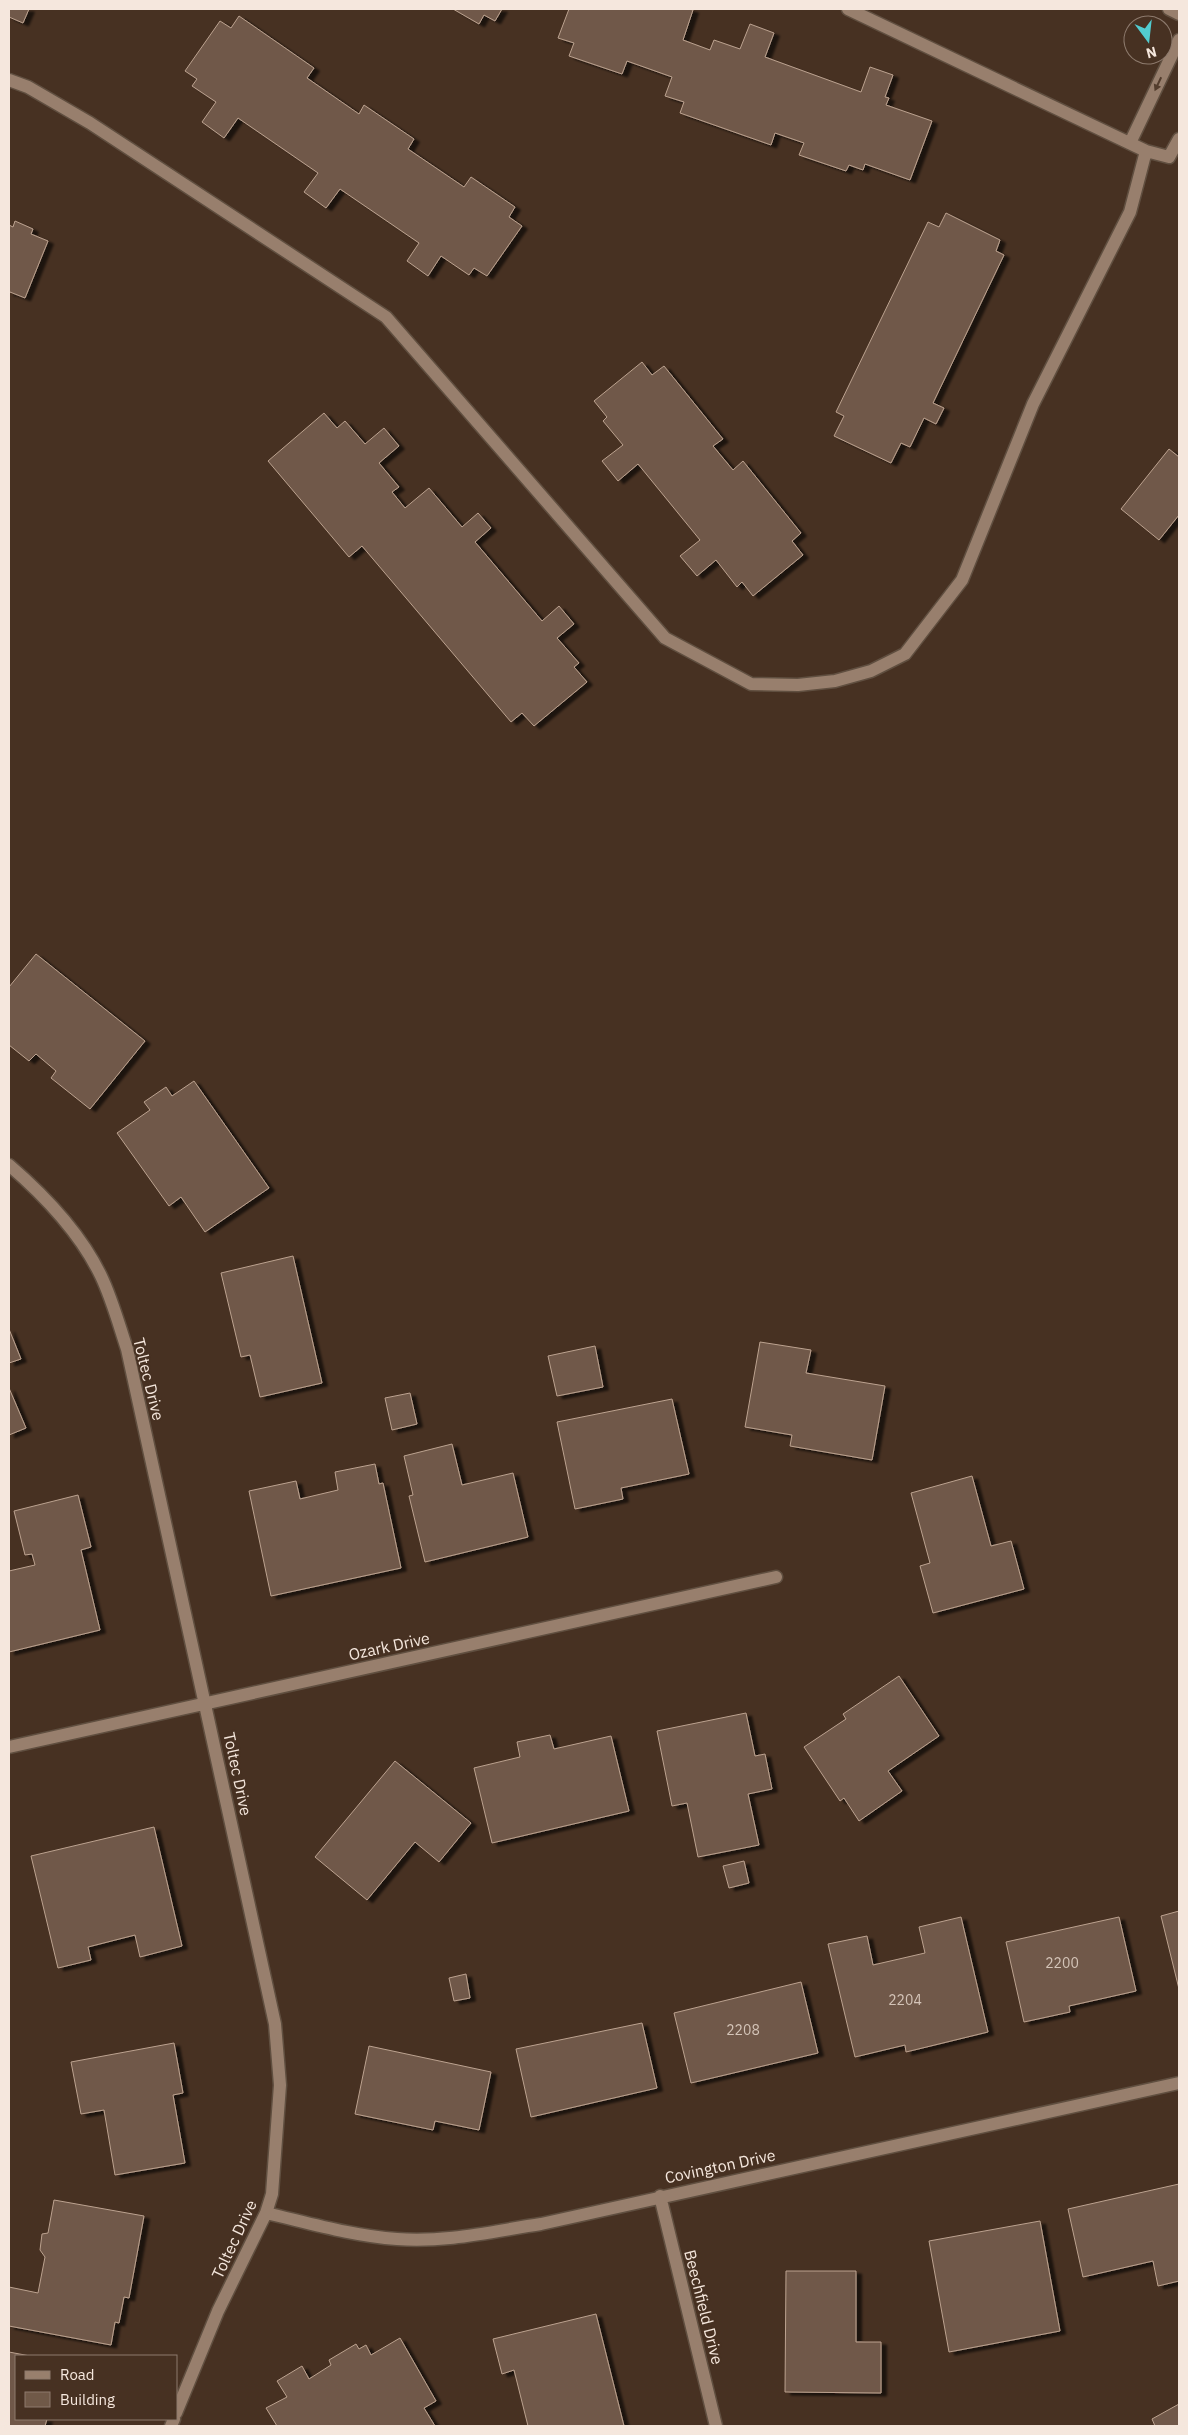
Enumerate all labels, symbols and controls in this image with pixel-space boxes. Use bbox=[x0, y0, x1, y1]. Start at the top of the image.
north arrow bbox=[1123, 15, 1173, 65]
text: N bbox=[1144, 43, 1159, 63]
one-way arrow bbox=[1154, 77, 1162, 91]
street label: Toltec Drive bbox=[129, 1336, 169, 1423]
street label: Ozark Drive bbox=[347, 1628, 432, 1664]
street label: Toltec Drive bbox=[219, 1731, 257, 1818]
house number: 2200 bbox=[1045, 1954, 1079, 1972]
house number: 2204 bbox=[888, 1991, 922, 2009]
house number: 2208 bbox=[726, 2021, 760, 2039]
street label: Covington Drive bbox=[663, 2144, 777, 2187]
street label: Toltec Drive bbox=[207, 2196, 261, 2282]
street label: Beechfield Drive bbox=[680, 2248, 728, 2367]
legend bbox=[15, 2355, 178, 2420]
text: Road bbox=[60, 2365, 95, 2384]
text: Building bbox=[60, 2390, 115, 2409]

